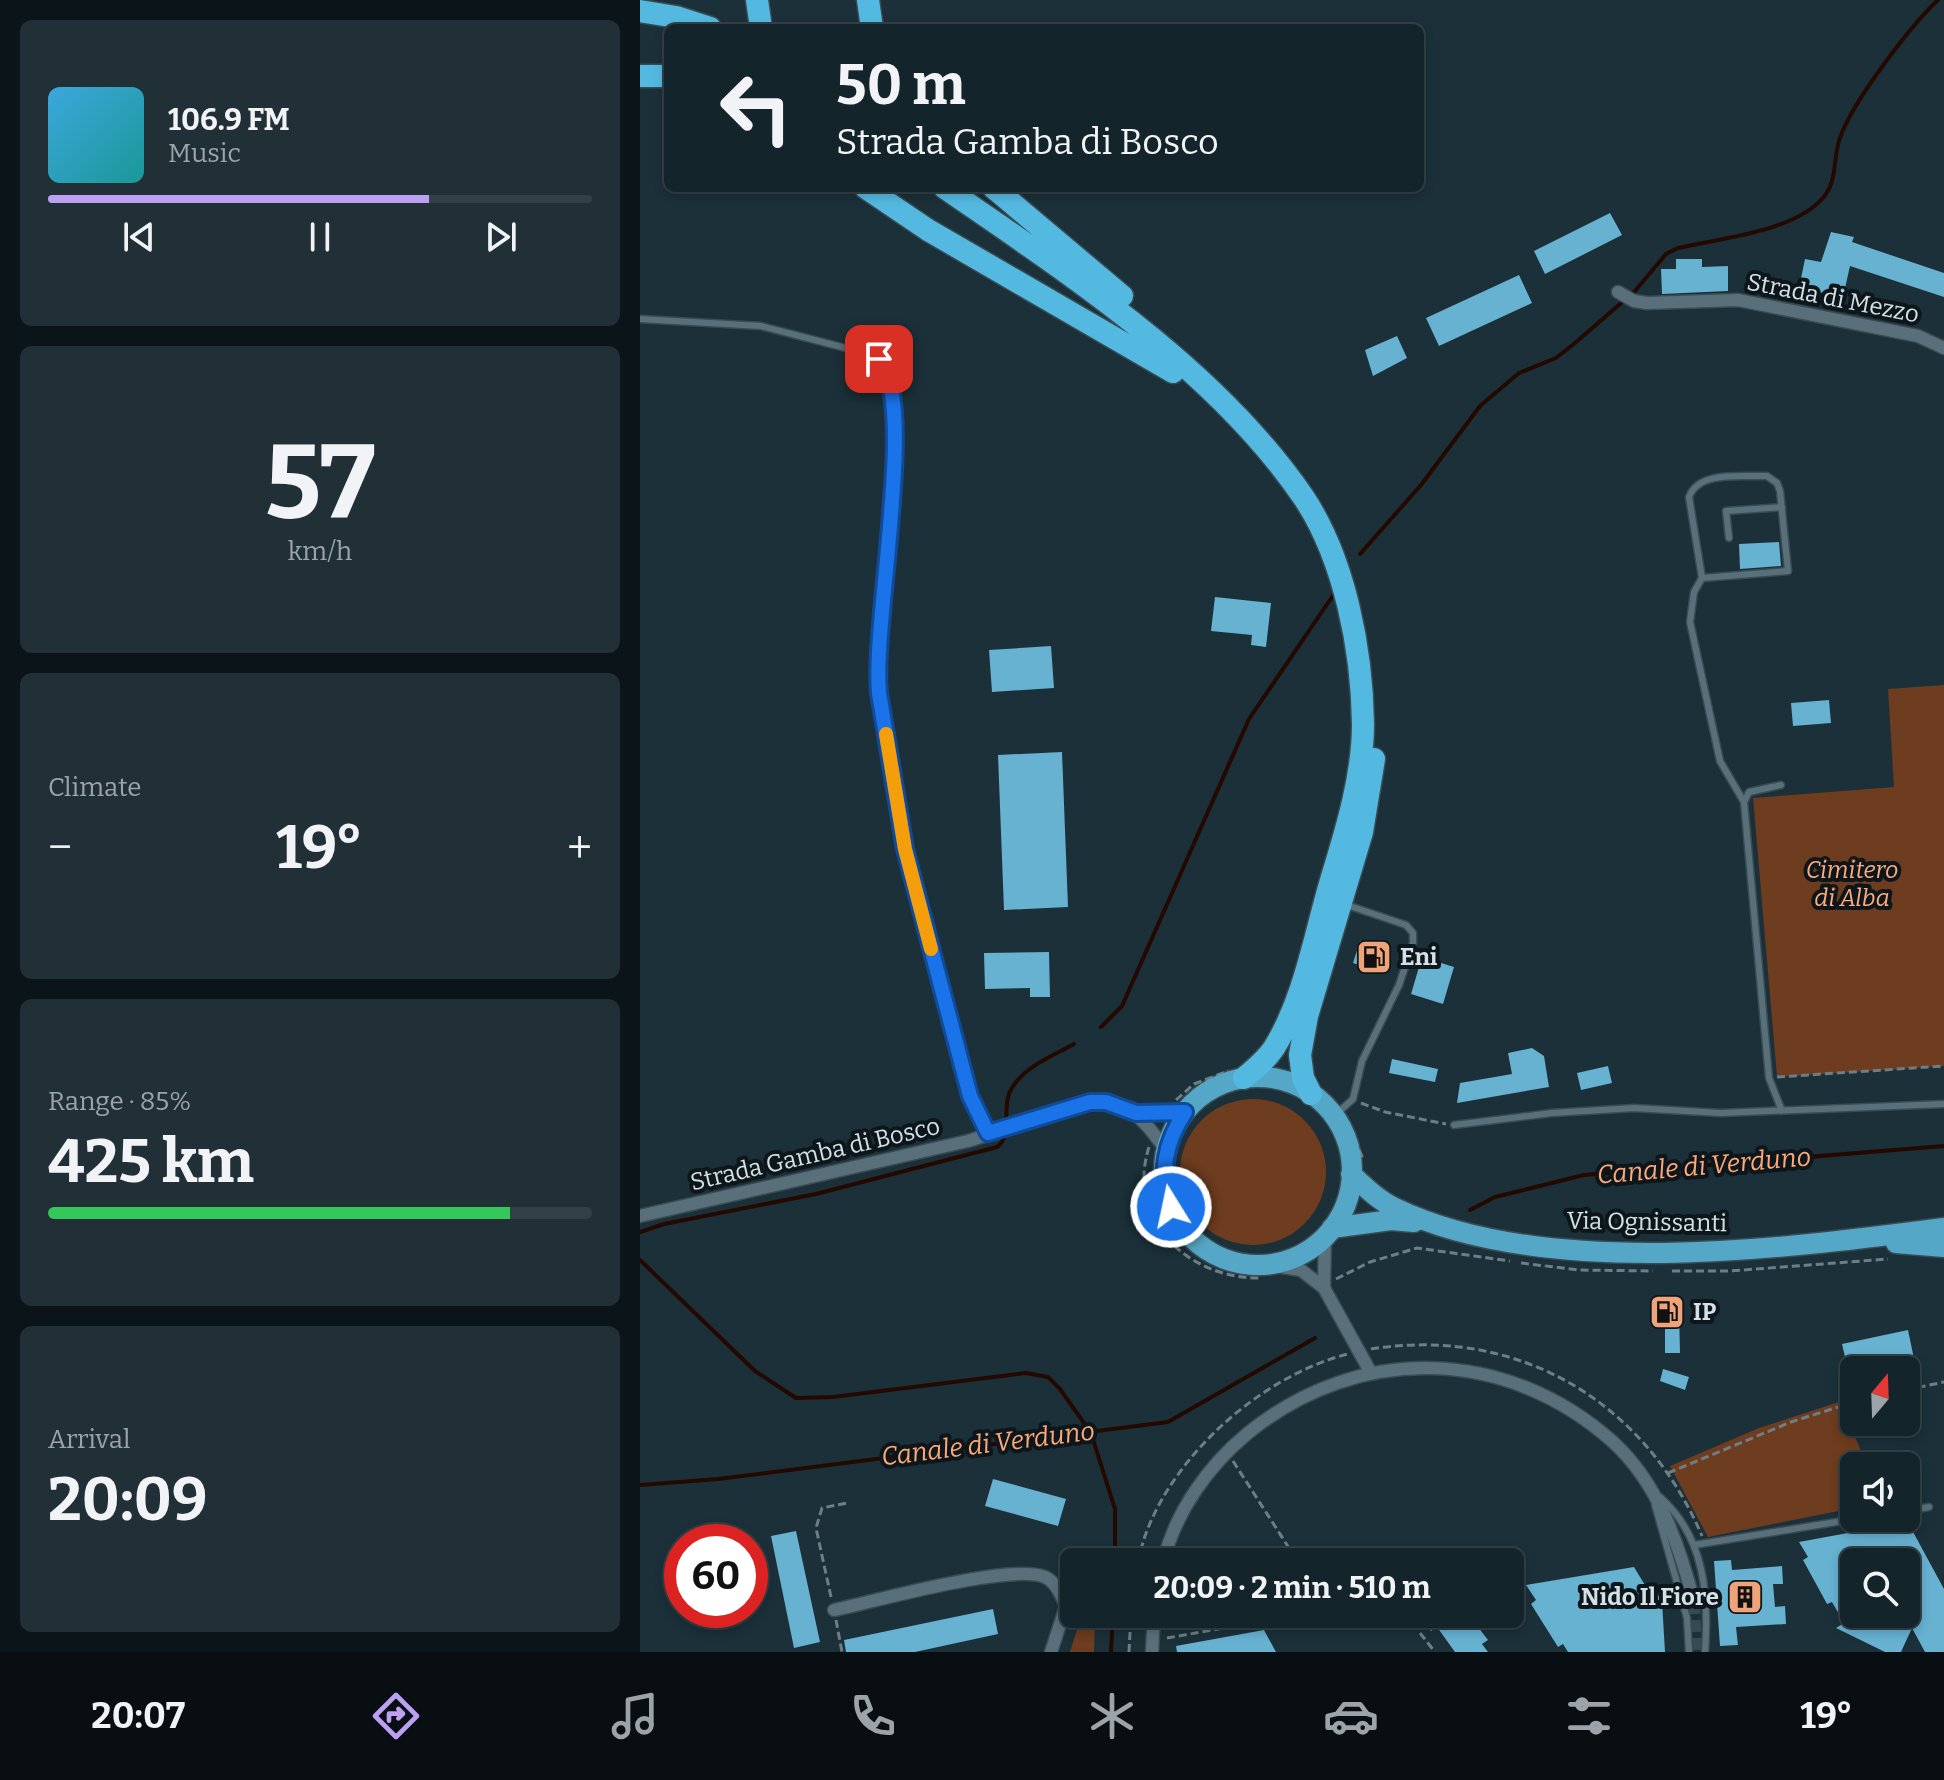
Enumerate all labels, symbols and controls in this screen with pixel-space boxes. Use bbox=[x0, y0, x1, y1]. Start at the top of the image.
text: 50 m bbox=[836, 52, 966, 119]
icon: left bbox=[704, 56, 808, 160]
text: 106.9 FM bbox=[168, 102, 290, 138]
text: Strada Gamba di Bosco bbox=[836, 120, 1219, 164]
text: Music bbox=[168, 138, 241, 169]
icon: previous bbox=[117, 215, 161, 259]
icon: pause bbox=[298, 215, 342, 259]
icon: next bbox=[479, 215, 523, 259]
street label: Strada di Mezzo bbox=[1745, 268, 1921, 328]
pin bbox=[845, 325, 913, 393]
icon: arrive bbox=[857, 337, 901, 381]
text: 57 bbox=[265, 421, 375, 546]
text: km/h bbox=[288, 536, 352, 567]
text: Climate bbox=[48, 772, 142, 803]
text: 19° bbox=[276, 812, 363, 884]
text: − bbox=[48, 821, 72, 874]
text: + bbox=[567, 821, 592, 874]
park label: Cimitero di Alba bbox=[1806, 856, 1898, 912]
fuel station icon: Eni bbox=[1355, 938, 1393, 976]
place label: Eni bbox=[1400, 943, 1438, 971]
text: Range · 85% bbox=[48, 1086, 191, 1117]
street label: Strada Gamba di Bosco bbox=[688, 1112, 942, 1196]
text: 425 km bbox=[48, 1126, 254, 1198]
water label: Canale di Verduno bbox=[1596, 1141, 1812, 1191]
position arrow bbox=[1129, 1165, 1213, 1249]
street label: Via Ognissanti bbox=[1567, 1207, 1727, 1237]
fuel station icon: IP bbox=[1648, 1293, 1686, 1331]
place label: IP bbox=[1693, 1298, 1717, 1326]
north arrow bbox=[1840, 1356, 1920, 1436]
map controls bbox=[1840, 1356, 1920, 1628]
water label: Canale di Verduno bbox=[880, 1416, 1096, 1472]
text: Arrival bbox=[48, 1424, 130, 1455]
button: sound bbox=[1840, 1452, 1920, 1532]
text: 20:09 bbox=[48, 1464, 207, 1536]
speed limit sign: 60 bbox=[664, 1524, 768, 1628]
button: search bbox=[1840, 1548, 1920, 1628]
text: 20:09 · 2 min · 510 m bbox=[1153, 1570, 1431, 1606]
building icon: Nido Il Fiore bbox=[1726, 1578, 1764, 1616]
place label: Nido Il Fiore bbox=[1581, 1583, 1719, 1611]
icon: directions bbox=[368, 1688, 424, 1744]
icon: music bbox=[607, 1688, 663, 1744]
icon: phone bbox=[845, 1688, 901, 1744]
icon: climate bbox=[1084, 1688, 1140, 1744]
icon: car bbox=[1323, 1688, 1379, 1744]
icon: filters bbox=[1561, 1688, 1617, 1744]
text: 20:07 bbox=[91, 1694, 185, 1738]
text: 19° bbox=[1800, 1694, 1853, 1738]

